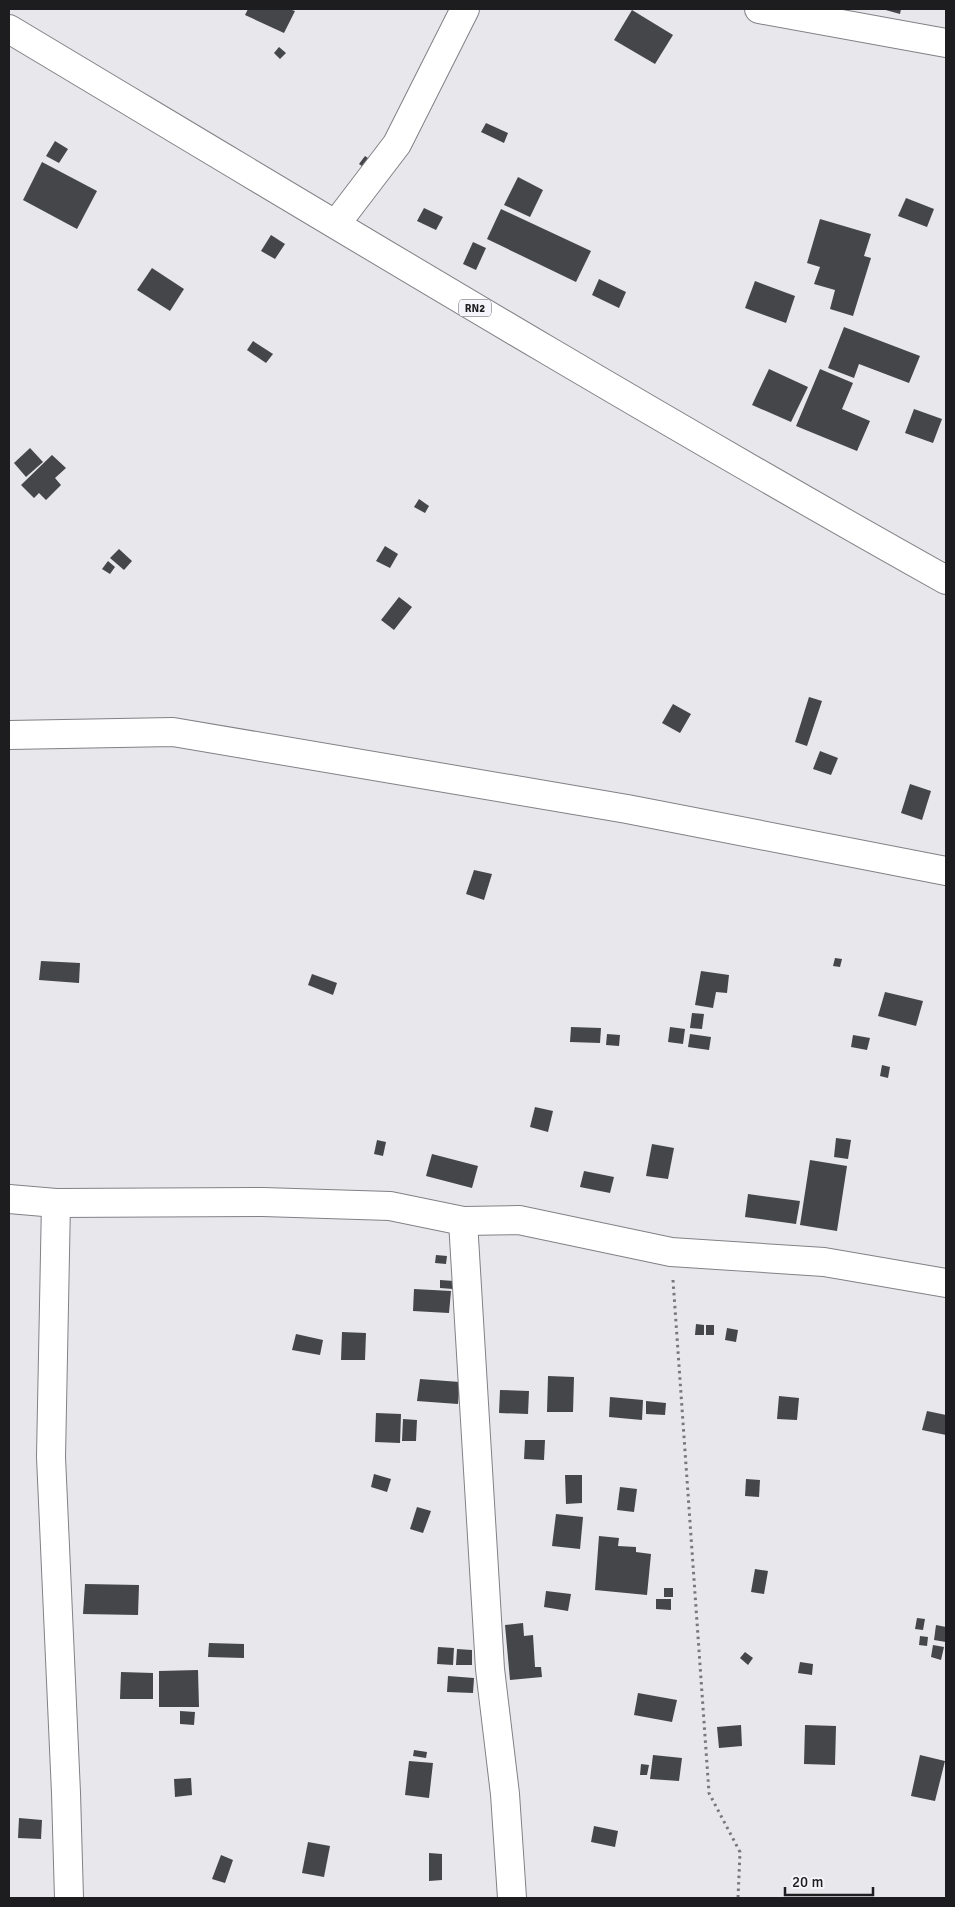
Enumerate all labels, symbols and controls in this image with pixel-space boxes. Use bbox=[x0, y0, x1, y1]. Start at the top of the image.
road number: RN2 bbox=[459, 300, 491, 316]
scale bar bbox=[785, 1864, 872, 1896]
text: 20 m bbox=[792, 1873, 823, 1891]

